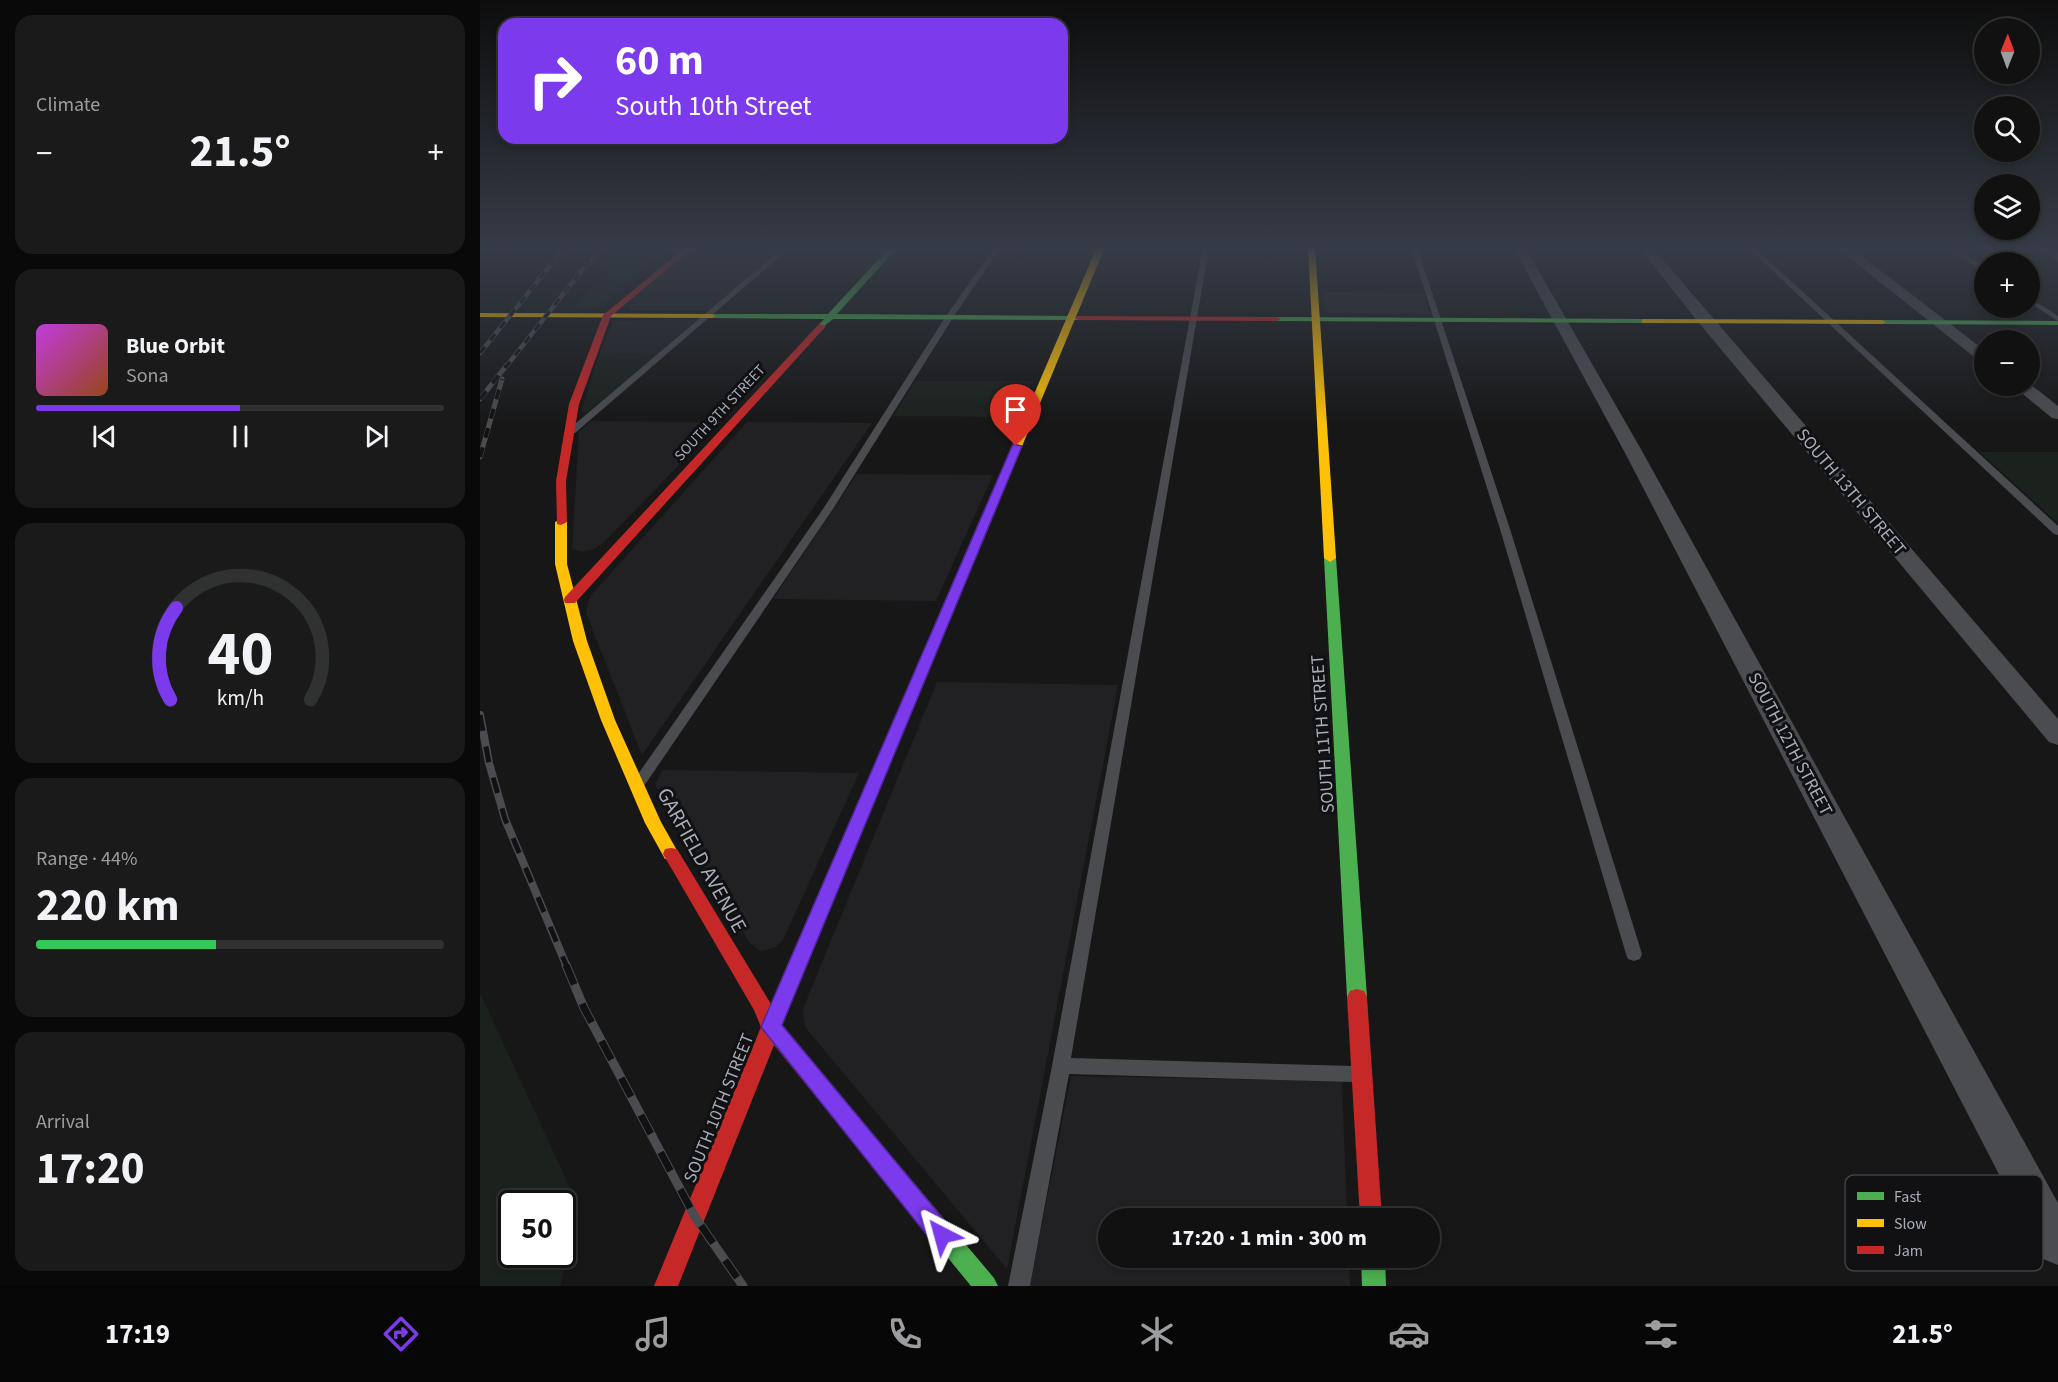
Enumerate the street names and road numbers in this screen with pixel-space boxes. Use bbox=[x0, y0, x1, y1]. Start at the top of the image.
street label: SOUTH 9TH STREET bbox=[670, 360, 770, 466]
street label: SOUTH 13TH STREET bbox=[1790, 423, 1912, 561]
street label: SOUTH 11TH STREET bbox=[1305, 654, 1341, 814]
street label: SOUTH 12TH STREET bbox=[1742, 668, 1838, 820]
street label: GARFIELD AVENUE bbox=[650, 782, 754, 938]
street label: SOUTH 10TH STREET bbox=[678, 1029, 760, 1186]

